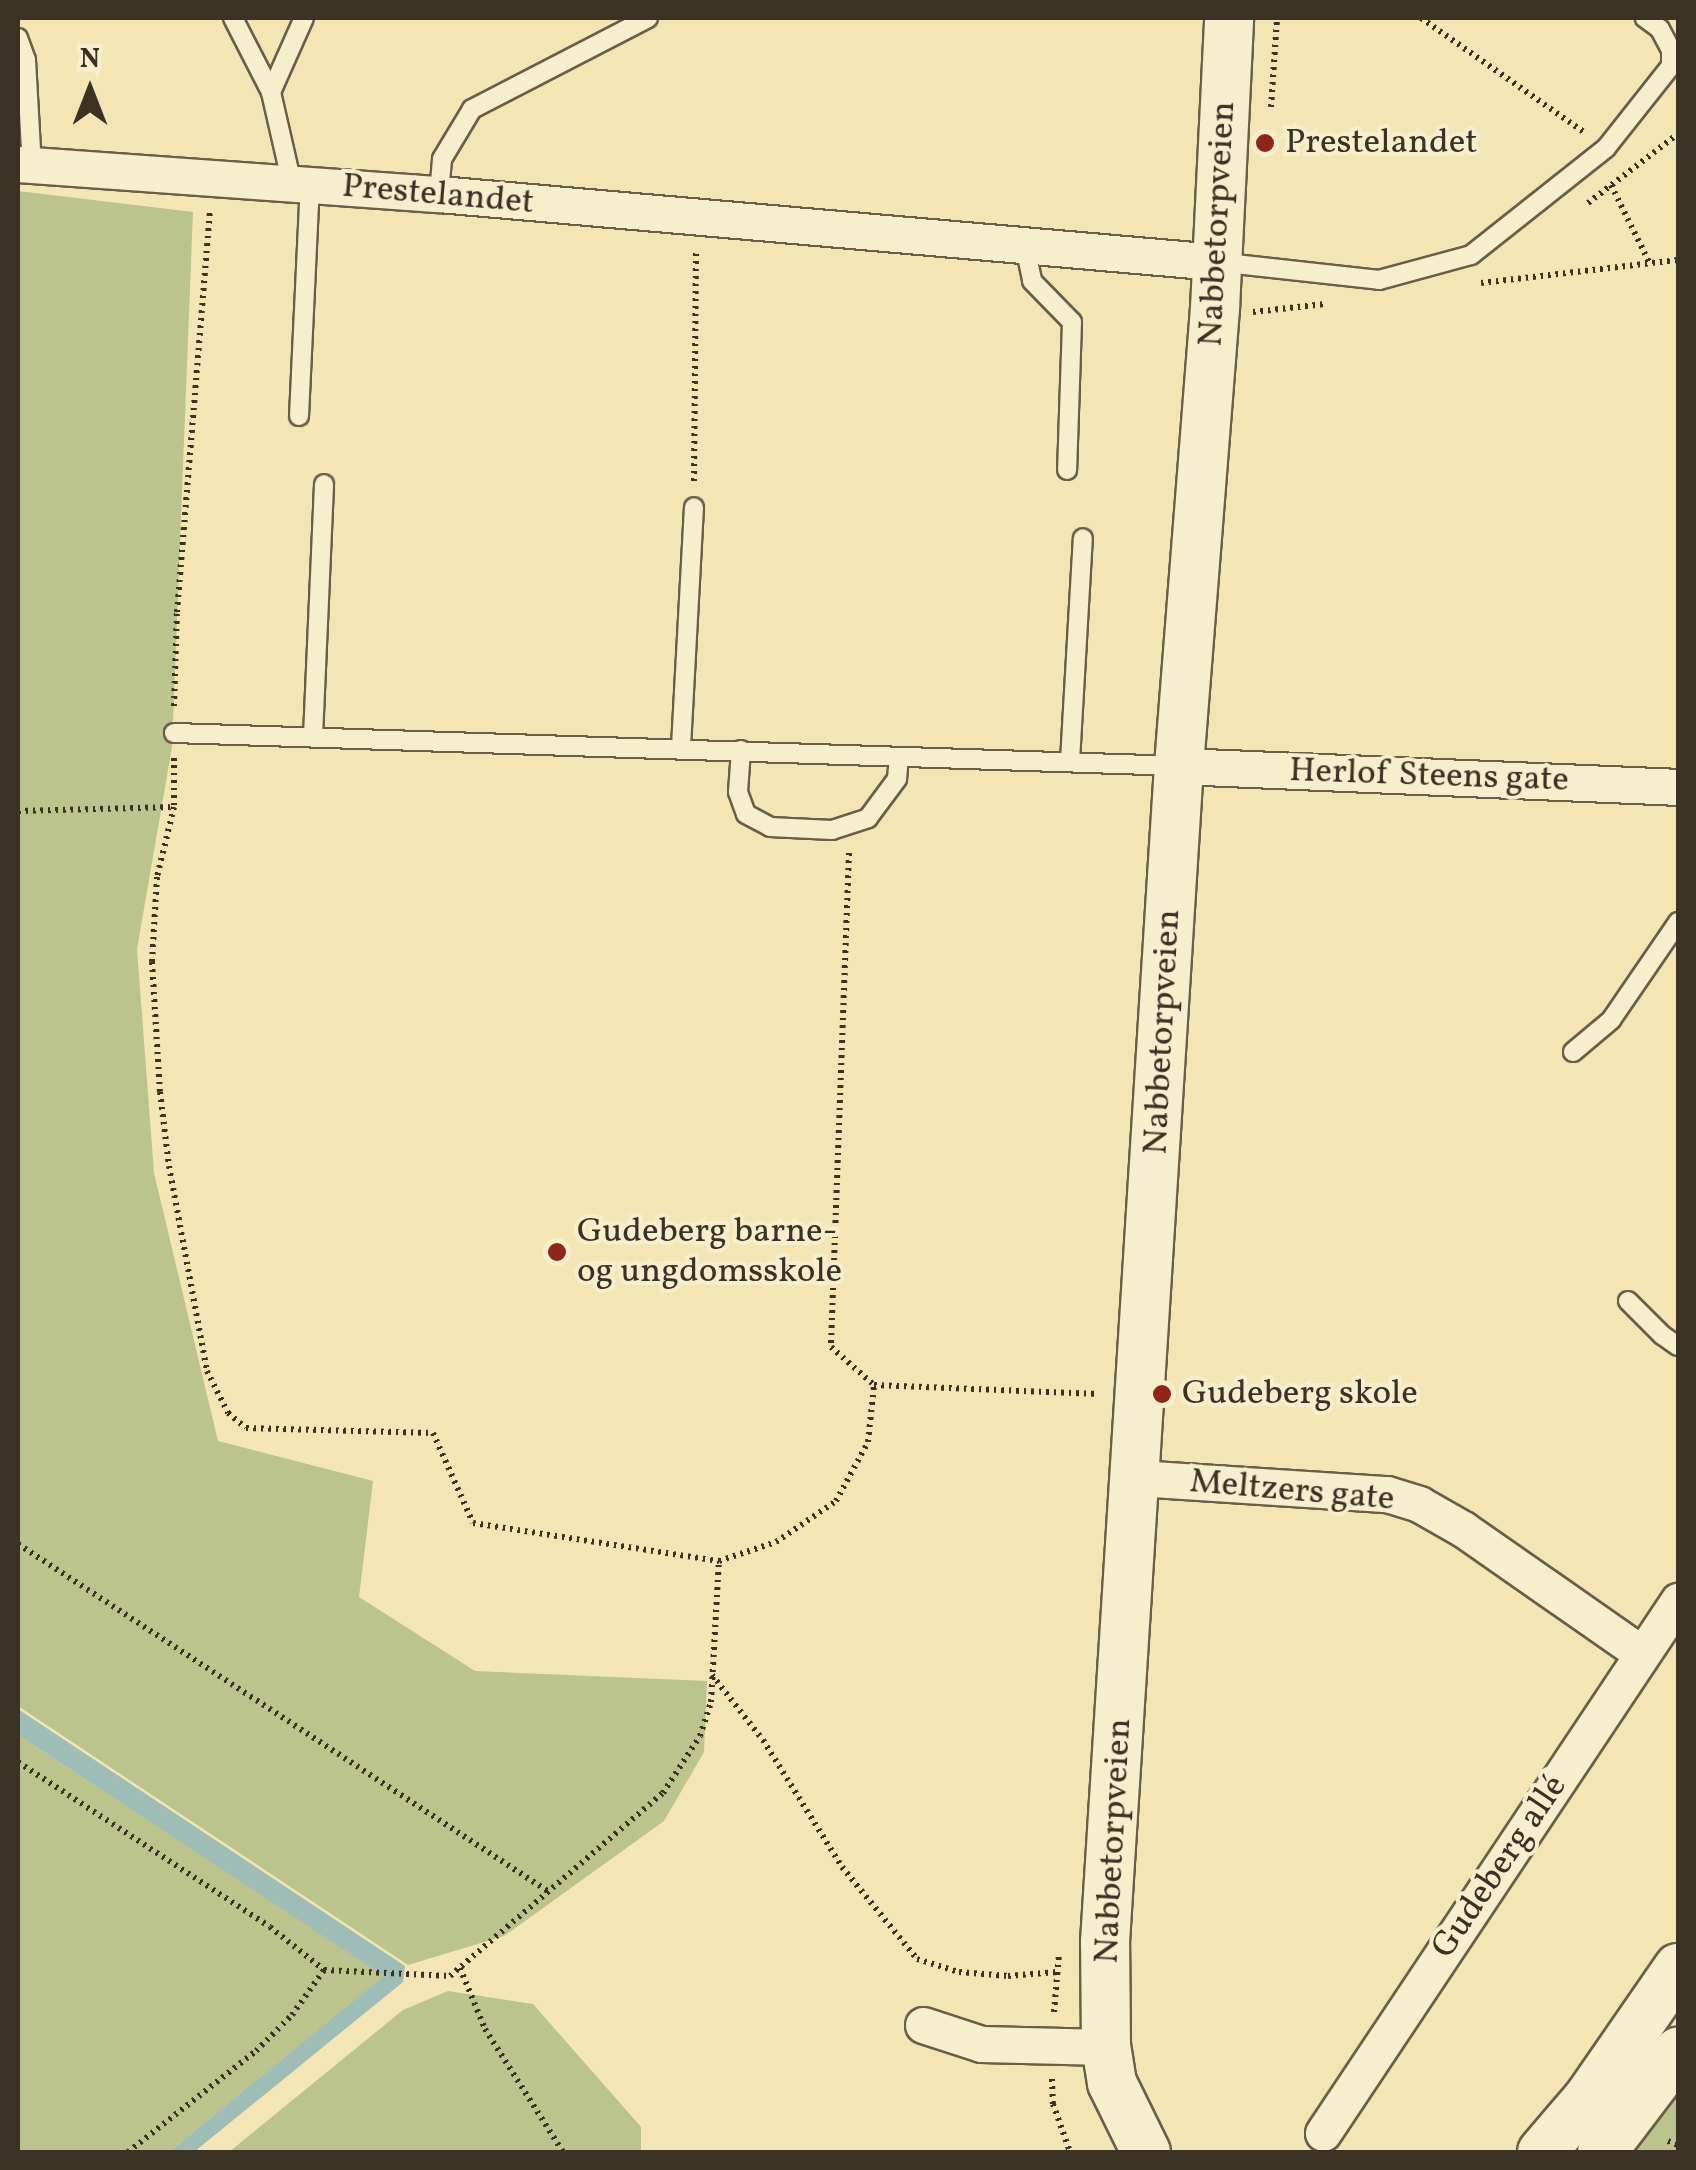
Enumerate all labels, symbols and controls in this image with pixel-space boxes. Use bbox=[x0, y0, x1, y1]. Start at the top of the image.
north arrow bbox=[40, 40, 140, 140]
text: N bbox=[80, 40, 100, 79]
street label: Nabbetorpveien bbox=[1191, 100, 1245, 348]
place label: Prestelandet bbox=[1285, 122, 1477, 164]
marker: Prestelandet bbox=[1254, 132, 1276, 154]
street label: Prestelandet bbox=[340, 166, 536, 224]
street label: Herlof Steens gate bbox=[1290, 750, 1568, 802]
street label: Nabbetorpveien bbox=[1136, 908, 1190, 1156]
place label: Gudeberg barne- og ungdomsskole bbox=[577, 1211, 842, 1293]
marker: Gudeberg barne- og ungdomsskole bbox=[546, 1241, 568, 1263]
place label: Gudeberg skole bbox=[1182, 1373, 1418, 1415]
marker: Gudeberg skole bbox=[1151, 1383, 1173, 1405]
street label: Meltzers gate bbox=[1188, 1461, 1396, 1521]
street label: Nabbetorpveien bbox=[1087, 1717, 1141, 1965]
street label: Gudeberg allé bbox=[1423, 1767, 1577, 1967]

